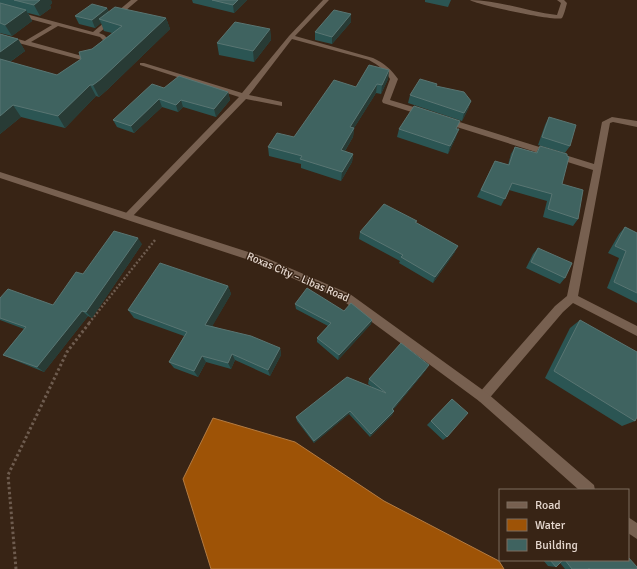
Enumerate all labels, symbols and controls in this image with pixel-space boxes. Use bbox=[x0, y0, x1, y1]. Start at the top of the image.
street label: Roxas City – Libas Road bbox=[245, 250, 351, 304]
legend bbox=[499, 489, 629, 561]
text: Road bbox=[535, 498, 561, 513]
text: Water bbox=[535, 518, 566, 533]
text: Building bbox=[535, 538, 578, 553]

